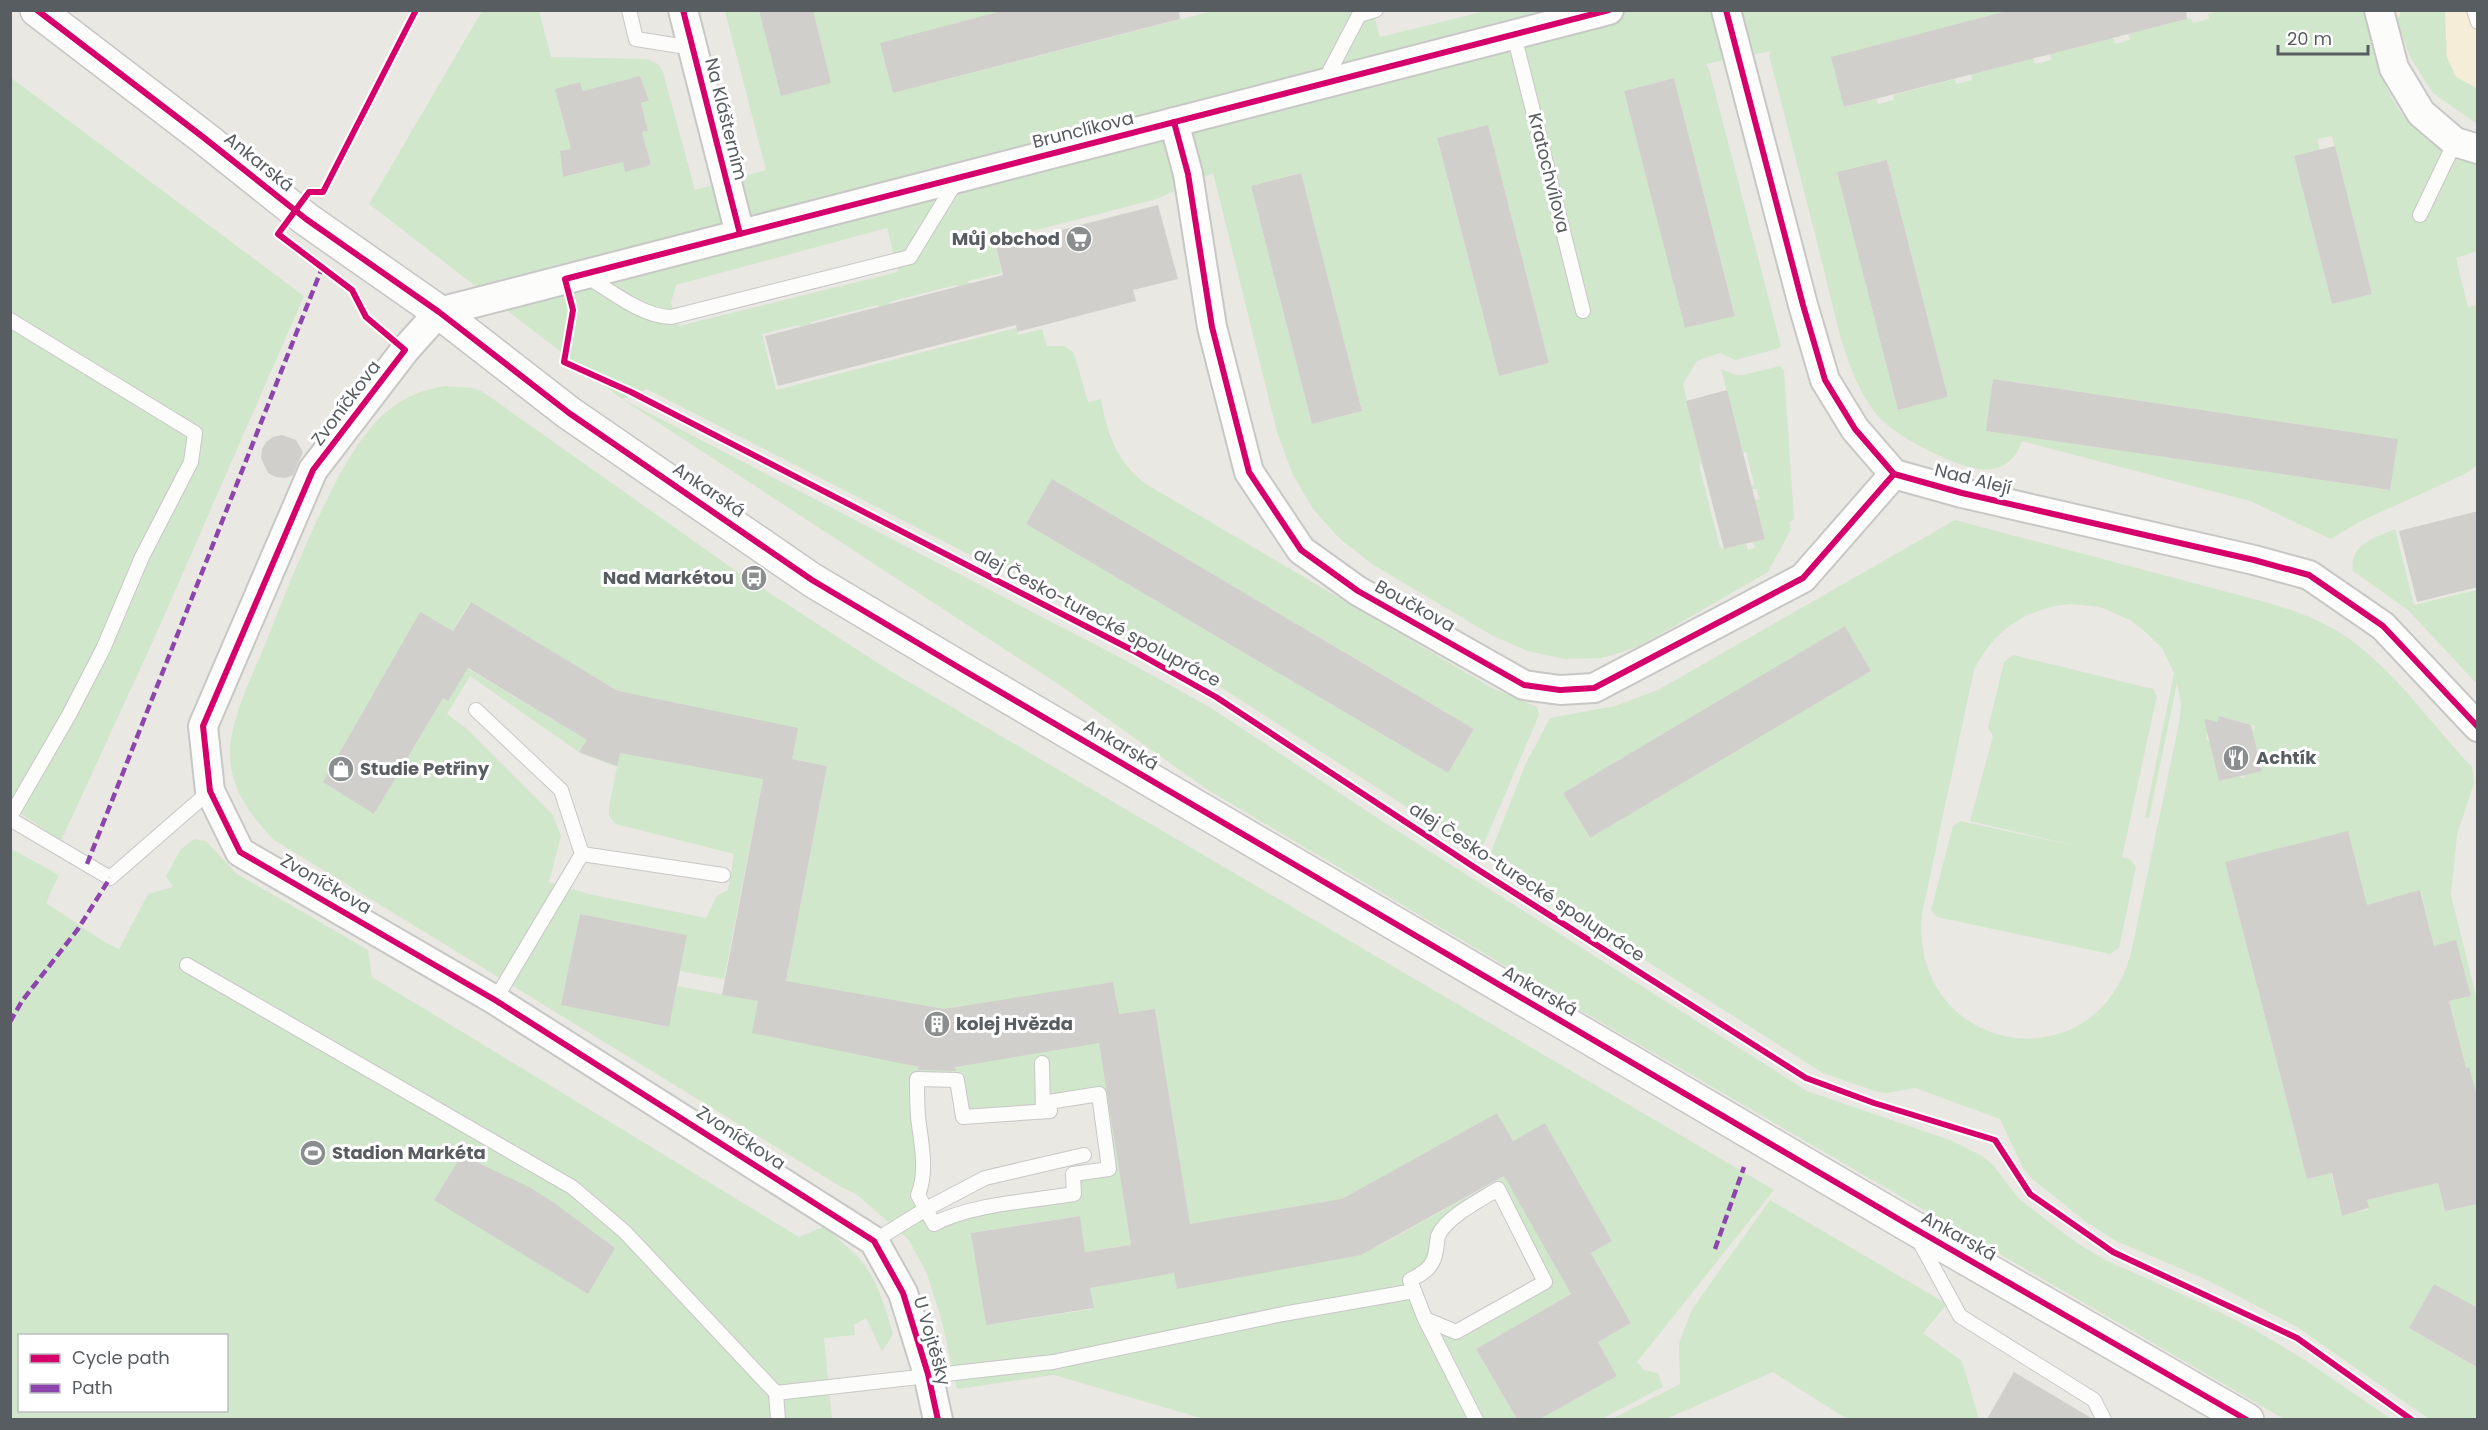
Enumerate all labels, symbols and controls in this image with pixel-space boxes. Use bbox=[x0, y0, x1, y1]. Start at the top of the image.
scale bar bbox=[2278, 18, 2368, 56]
text: 20 m bbox=[2287, 26, 2332, 51]
street label: Na Klášterním bbox=[699, 55, 754, 183]
street label: Brunclíkova bbox=[1030, 105, 1136, 154]
street label: Kratochvílova bbox=[1522, 110, 1576, 236]
street label: Ankarská bbox=[219, 126, 299, 197]
supermarket icon: Můj obchod bbox=[1064, 224, 1094, 254]
place label: Můj obchod bbox=[952, 226, 1060, 251]
street label: Zvoníčkova bbox=[305, 355, 386, 451]
street label: Ankarská bbox=[668, 456, 751, 523]
street label: Nad Alejí bbox=[1932, 457, 2014, 500]
street label: alej Česko-turecké spolupráce bbox=[969, 541, 1225, 692]
bus stop icon: Nad Markétou bbox=[739, 563, 769, 593]
place label: Nad Markétou bbox=[603, 565, 734, 590]
street label: Boučkova bbox=[1371, 573, 1460, 638]
street label: Ankarská bbox=[1079, 713, 1163, 776]
restaurant icon: Achtík bbox=[2221, 743, 2251, 773]
place label: Achtík bbox=[2256, 745, 2317, 770]
shop icon: Studie Petřiny bbox=[326, 754, 356, 784]
place label: Studie Petřiny bbox=[360, 756, 490, 781]
street label: alej Česko-turecké spolupráce bbox=[1405, 796, 1650, 967]
street label: Zvoníčkova bbox=[276, 847, 376, 920]
street label: Ankarská bbox=[1498, 959, 1582, 1022]
building icon: kolej Hvězda bbox=[922, 1009, 952, 1039]
place label: kolej Hvězda bbox=[956, 1011, 1073, 1036]
street label: Zvoníčkova bbox=[692, 1100, 791, 1176]
sports icon: Stadion Markéta bbox=[298, 1138, 328, 1168]
place label: Stadion Markéta bbox=[332, 1140, 486, 1165]
street label: Ankarská bbox=[1917, 1205, 2001, 1267]
street label: U Vojtěšky bbox=[908, 1293, 957, 1388]
legend bbox=[18, 1334, 228, 1412]
text: Cycle path bbox=[72, 1345, 170, 1370]
text: Path bbox=[72, 1375, 113, 1400]

